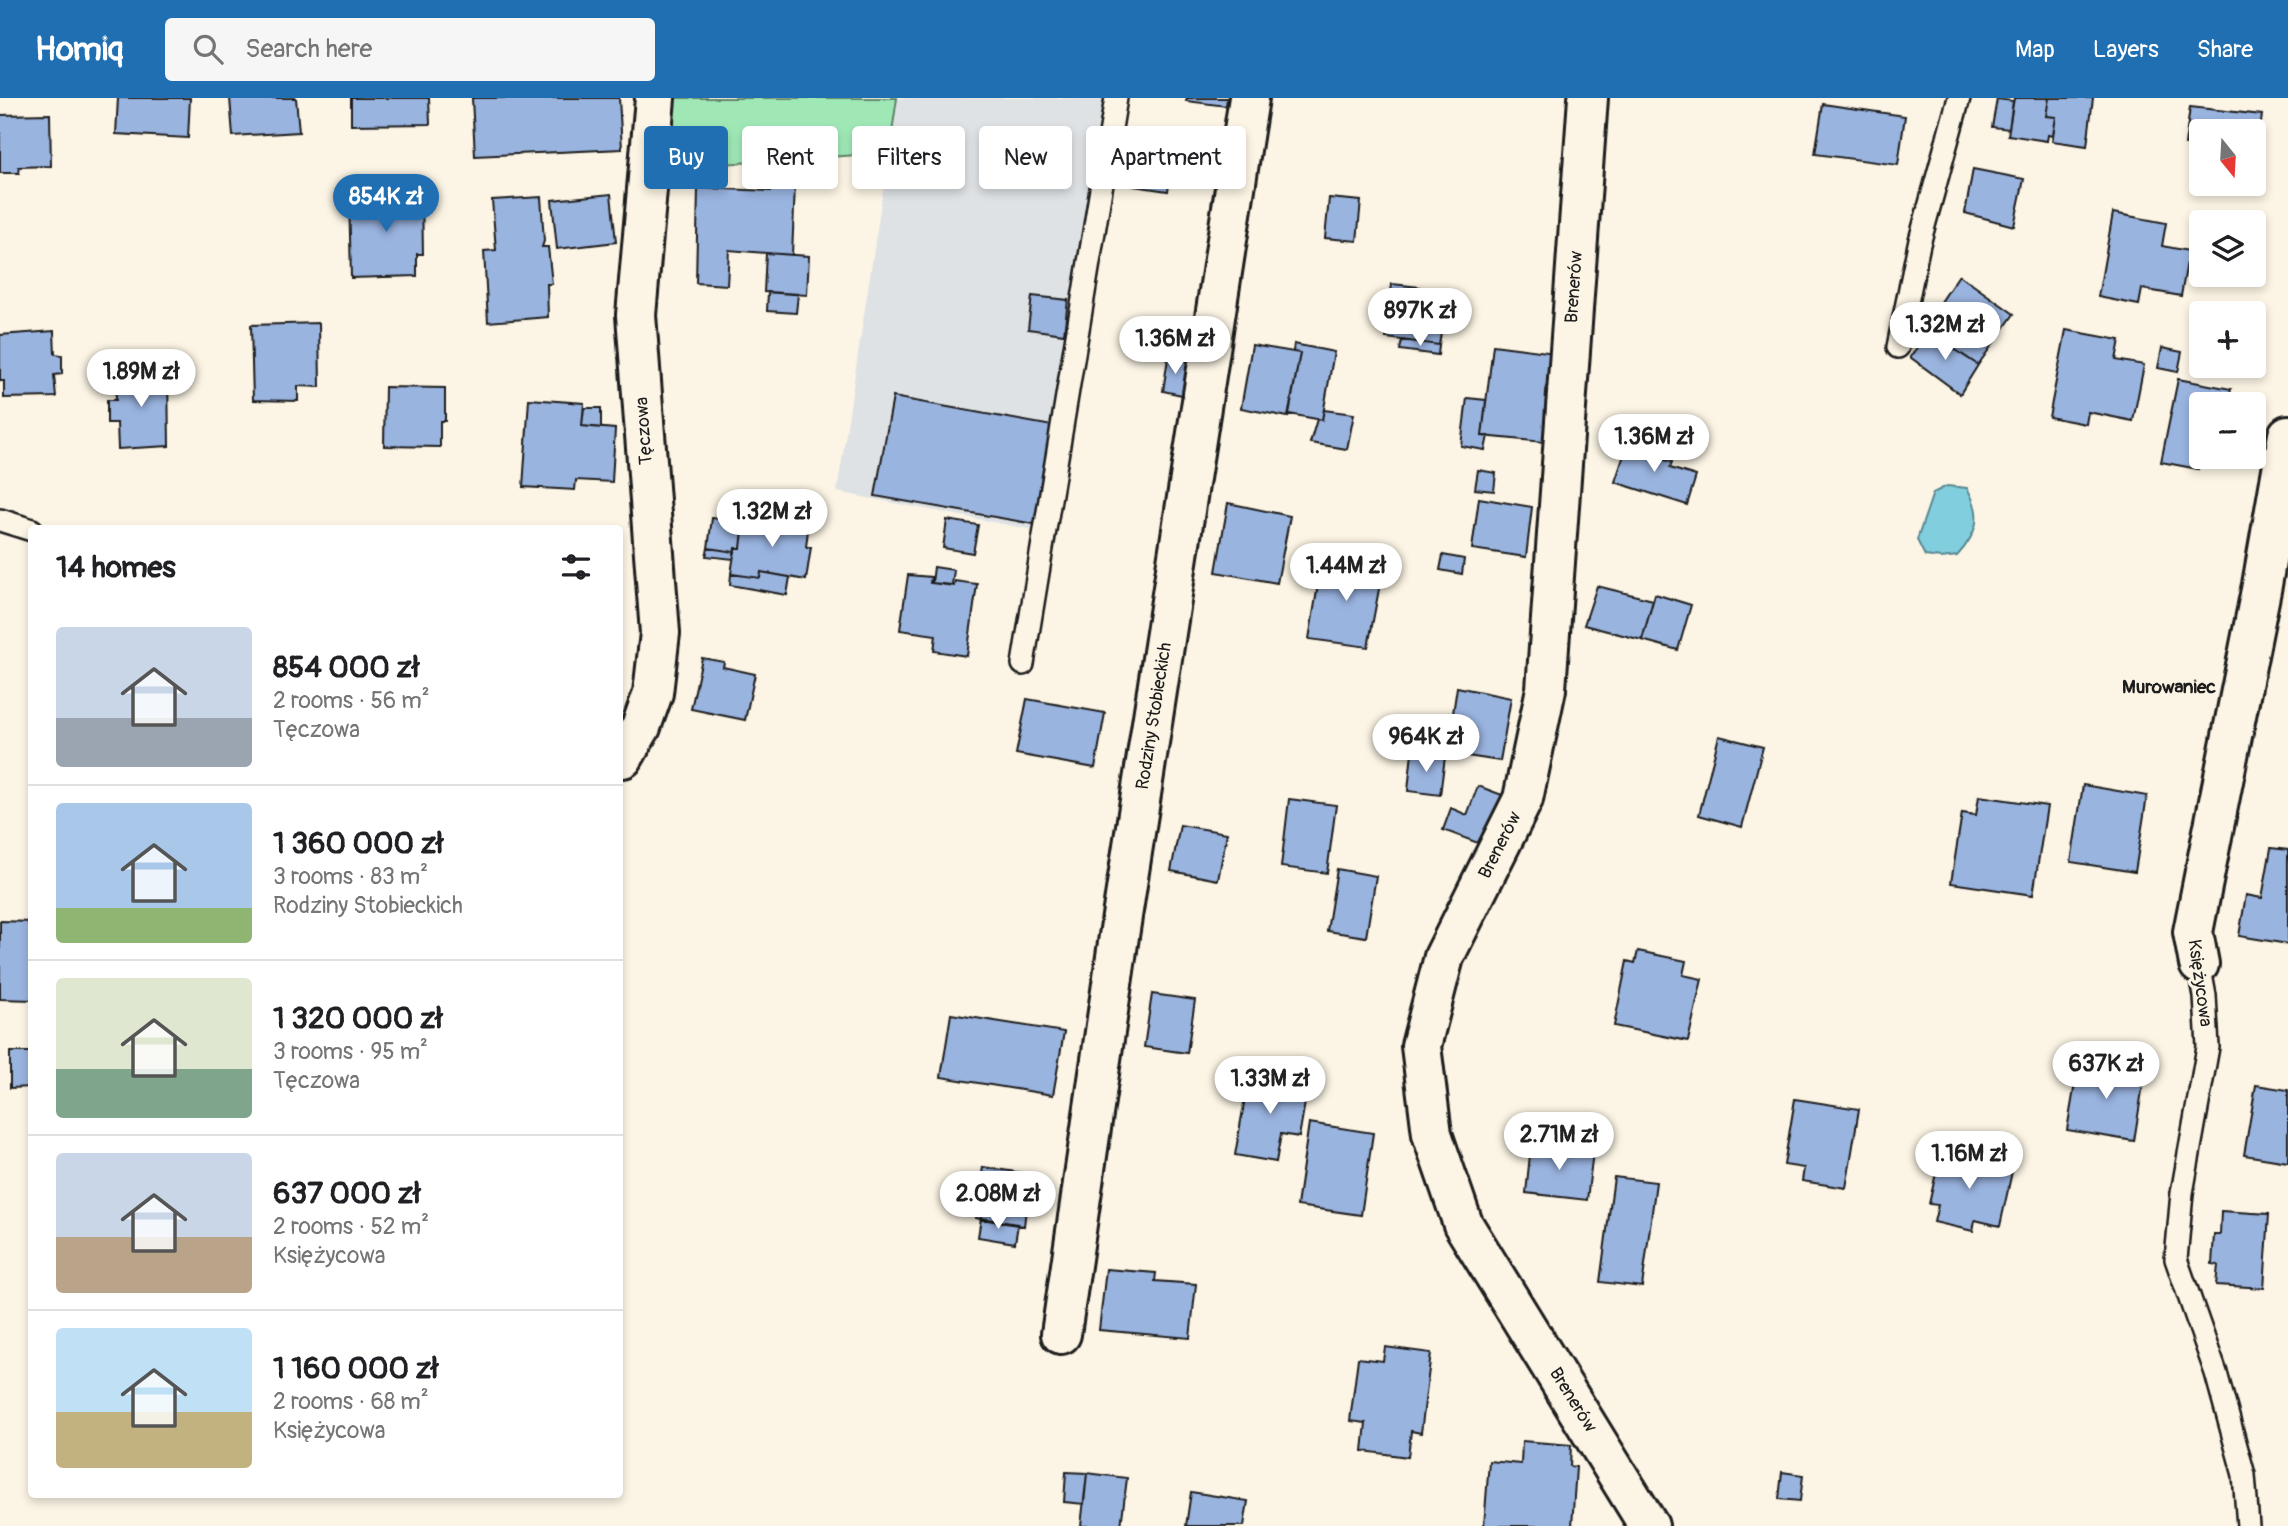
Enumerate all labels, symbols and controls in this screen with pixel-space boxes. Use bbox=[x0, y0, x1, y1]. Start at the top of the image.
search box bbox=[165, 18, 655, 81]
text: Homiq bbox=[35, 29, 123, 70]
icon: search bbox=[189, 30, 227, 68]
text: Search here bbox=[245, 33, 372, 65]
text: Map bbox=[2015, 35, 2055, 64]
text: Layers bbox=[2093, 35, 2159, 64]
text: Share bbox=[2197, 35, 2253, 64]
north arrow bbox=[2189, 119, 2266, 196]
map controls bbox=[2189, 119, 2266, 469]
chip: Buy bbox=[644, 126, 728, 189]
chip: Rent bbox=[742, 126, 838, 189]
chip: Filters bbox=[852, 126, 965, 189]
chip: New bbox=[979, 126, 1072, 189]
chip: Apartment bbox=[1086, 126, 1246, 189]
pin: 854K zł bbox=[321, 174, 451, 234]
text: 854K zł bbox=[349, 182, 423, 211]
button: layers bbox=[2189, 210, 2266, 287]
street label: Brenerów bbox=[1560, 250, 1588, 324]
pin: 897K zł bbox=[1355, 288, 1485, 348]
text: 897K zł bbox=[1384, 296, 1456, 325]
button: + bbox=[2189, 301, 2266, 378]
pin: 1.32M zł bbox=[1873, 302, 2017, 362]
text: 1.32M zł bbox=[1906, 310, 1984, 339]
pin: 1.36M zł bbox=[1103, 316, 1247, 376]
text: 1.36M zł bbox=[1135, 324, 1215, 353]
pin: 1.89M zł bbox=[69, 350, 213, 409]
text: 1.89M zł bbox=[103, 357, 179, 386]
button: − bbox=[2189, 392, 2266, 469]
street label: Tęczowa bbox=[630, 396, 658, 466]
pin: 1.36M zł bbox=[1582, 414, 1726, 474]
text: 1.36M zł bbox=[1614, 422, 1694, 451]
pin: 1.32M zł bbox=[700, 490, 844, 549]
text: 1.32M zł bbox=[733, 497, 811, 526]
pin: 1.44M zł bbox=[1274, 544, 1418, 603]
icon: filters bbox=[557, 548, 595, 586]
text: 14 homes bbox=[56, 549, 176, 586]
text: 1.44M zł bbox=[1306, 551, 1386, 580]
street label: Rodziny Stobieckich bbox=[1131, 641, 1177, 791]
text: 854 000 zł bbox=[273, 649, 419, 686]
icon: home bbox=[112, 655, 196, 739]
district label: Murowaniec bbox=[2122, 675, 2216, 699]
text: 2 rooms · 56 m² bbox=[273, 686, 430, 715]
pin: 964K zł bbox=[1361, 714, 1491, 774]
text: Tęczowa bbox=[273, 715, 360, 744]
text: 964K zł bbox=[1388, 722, 1464, 751]
street label: Brenerów bbox=[1473, 808, 1527, 882]
text: 1 360 000 zł bbox=[273, 825, 443, 862]
icon: home bbox=[112, 831, 196, 915]
text: 3 rooms · 83 m² bbox=[273, 862, 428, 891]
text: Rodziny Stobieckich bbox=[273, 891, 463, 920]
street label: Księżycowa bbox=[2182, 938, 2218, 1028]
text: 1 320 000 zł bbox=[273, 1000, 443, 1037]
icon: home bbox=[112, 1006, 196, 1090]
text: 3 rooms · 95 m² bbox=[273, 1037, 428, 1066]
pin: 637K zł bbox=[2041, 1042, 2171, 1101]
text: 637K zł bbox=[2069, 1049, 2143, 1078]
pin: 1.33M zł bbox=[1198, 1056, 1342, 1116]
text: 1.33M zł bbox=[1231, 1064, 1309, 1093]
text: Tęczowa bbox=[273, 1066, 360, 1095]
pin: 2.71M zł bbox=[1487, 1112, 1631, 1172]
text: 2.71M zł bbox=[1520, 1120, 1598, 1149]
pin: 1.16M zł bbox=[1897, 1132, 2041, 1191]
text: 1.16M zł bbox=[1931, 1139, 2007, 1168]
pin: 2.08M zł bbox=[926, 1172, 1070, 1231]
text: 637 000 zł bbox=[273, 1175, 421, 1212]
text: 2.08M zł bbox=[956, 1179, 1040, 1208]
icon: home bbox=[112, 1181, 196, 1265]
text: 2 rooms · 52 m² bbox=[273, 1212, 429, 1241]
text: Księżycowa bbox=[273, 1241, 385, 1270]
text: 1 160 000 zł bbox=[273, 1350, 438, 1387]
icon: home bbox=[112, 1356, 196, 1440]
street label: Brenerów bbox=[1544, 1363, 1602, 1437]
text: 2 rooms · 68 m² bbox=[273, 1387, 429, 1416]
text: Księżycowa bbox=[273, 1416, 385, 1445]

